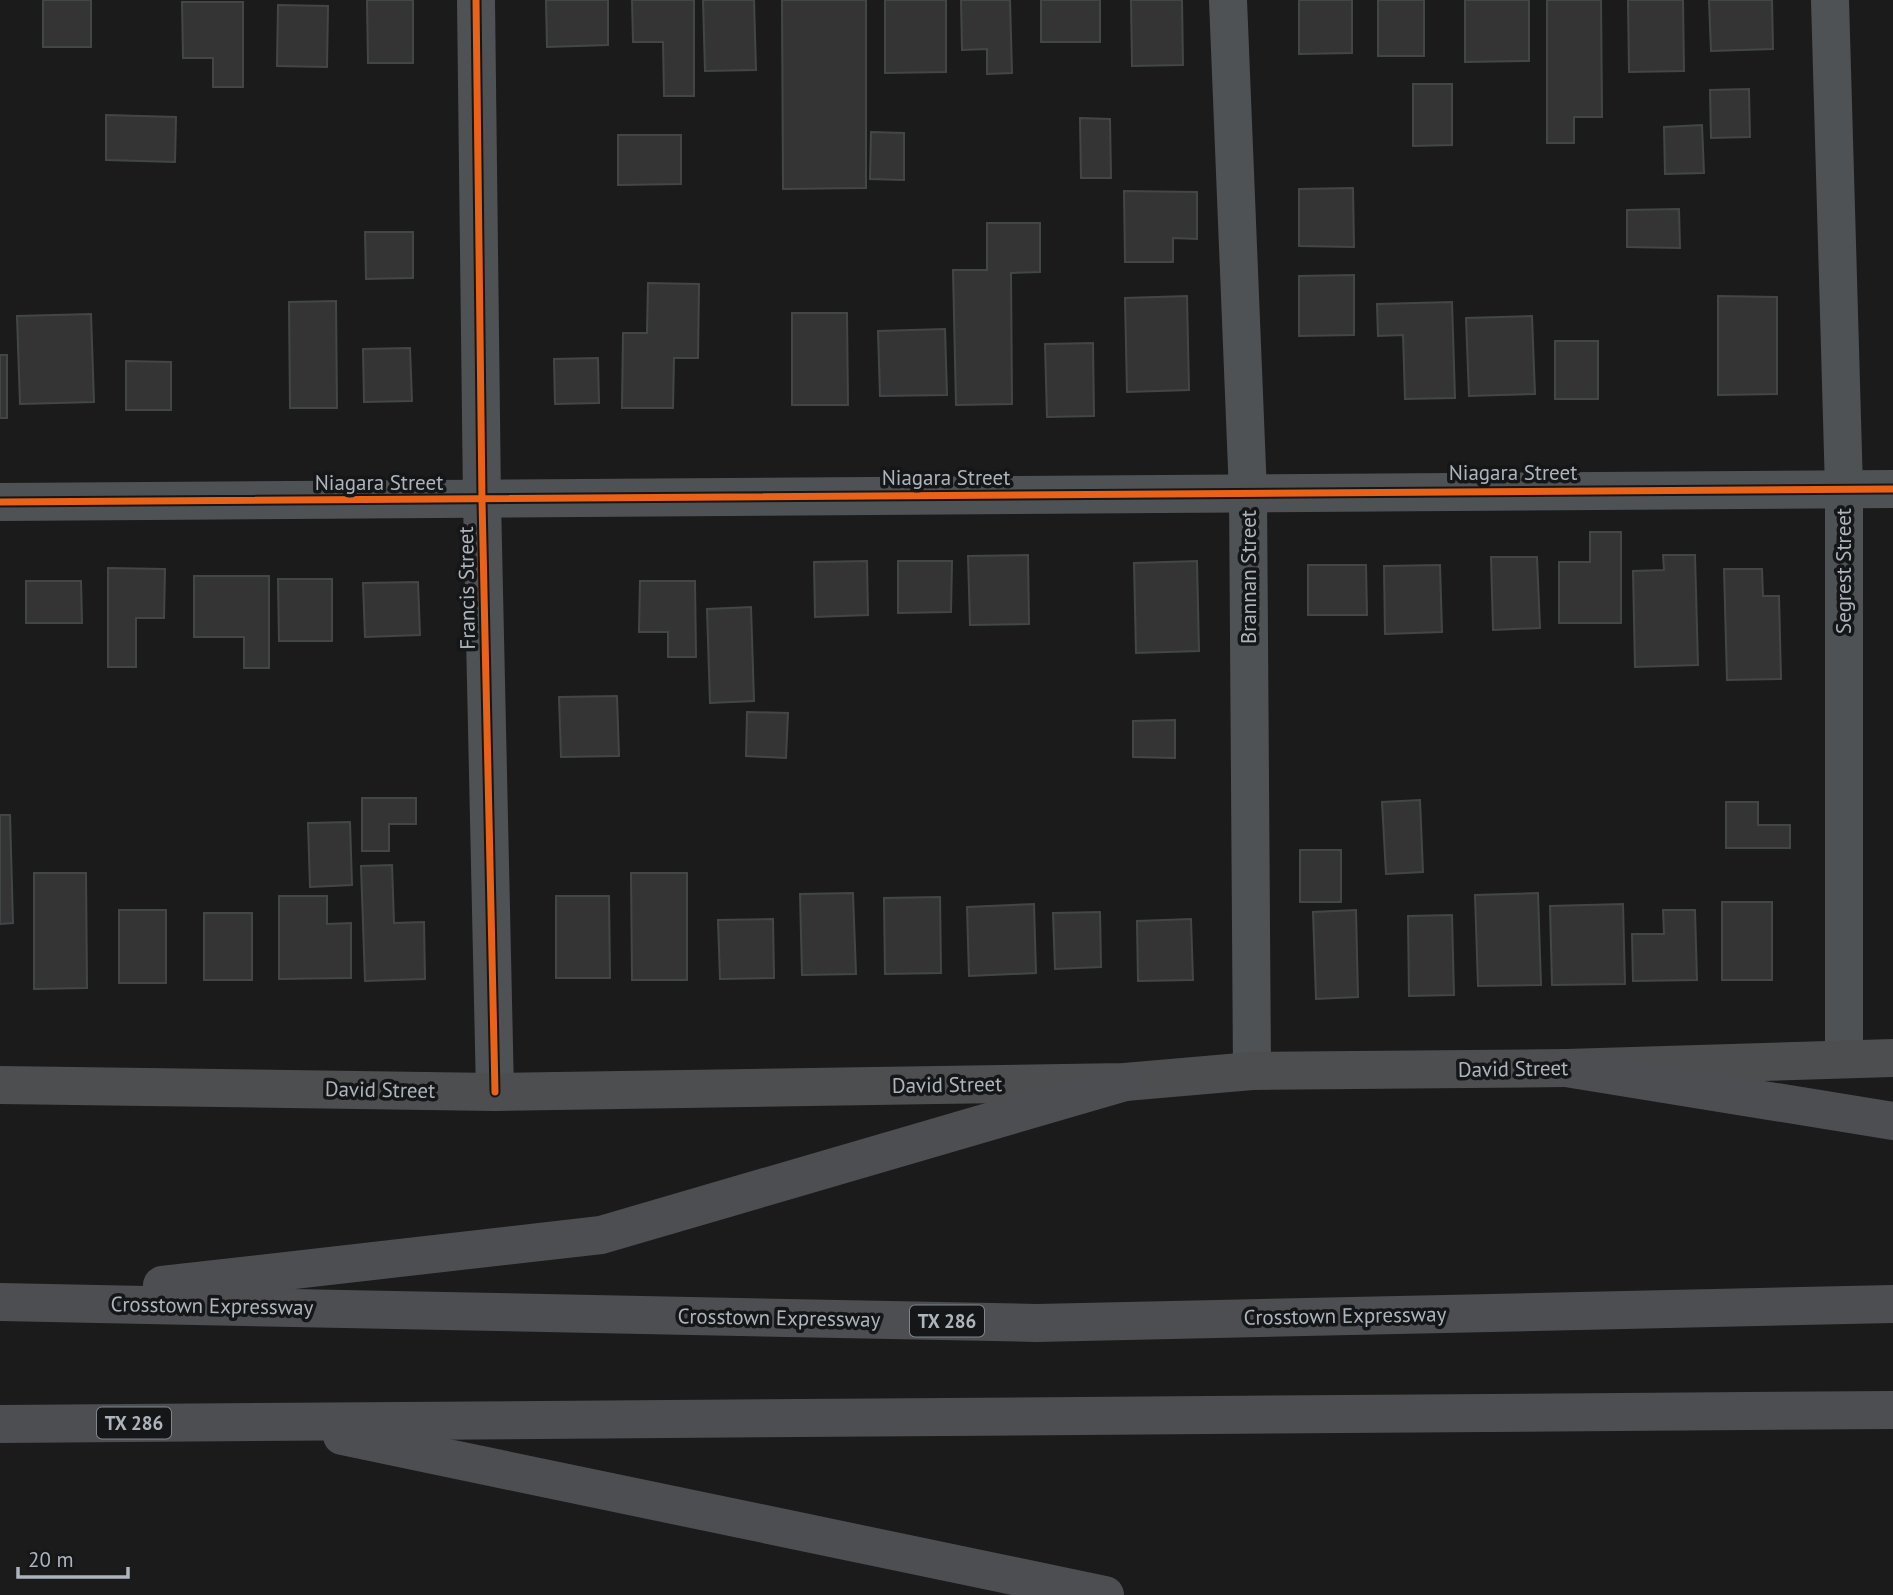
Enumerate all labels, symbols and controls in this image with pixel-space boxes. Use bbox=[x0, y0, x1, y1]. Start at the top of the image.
street label: Niagara Street bbox=[1449, 459, 1577, 486]
street label: Niagara Street bbox=[882, 464, 1010, 491]
street label: Niagara Street bbox=[315, 469, 443, 496]
street label: Segrest Street bbox=[1830, 508, 1857, 634]
street label: Brannan Street bbox=[1235, 510, 1262, 644]
street label: Francis Street bbox=[452, 526, 481, 650]
street label: David Street bbox=[1458, 1054, 1568, 1083]
street label: David Street bbox=[892, 1070, 1002, 1099]
street label: David Street bbox=[325, 1075, 435, 1104]
street label: Crosstown Expressway bbox=[110, 1290, 314, 1321]
street label: Crosstown Expressway bbox=[1243, 1300, 1447, 1331]
street label: Crosstown Expressway bbox=[677, 1302, 881, 1333]
road number: TX 286 bbox=[910, 1306, 984, 1336]
road number: TX 286 bbox=[97, 1408, 171, 1438]
scale bar bbox=[18, 1536, 128, 1580]
text: 20 m bbox=[28, 1546, 74, 1573]

